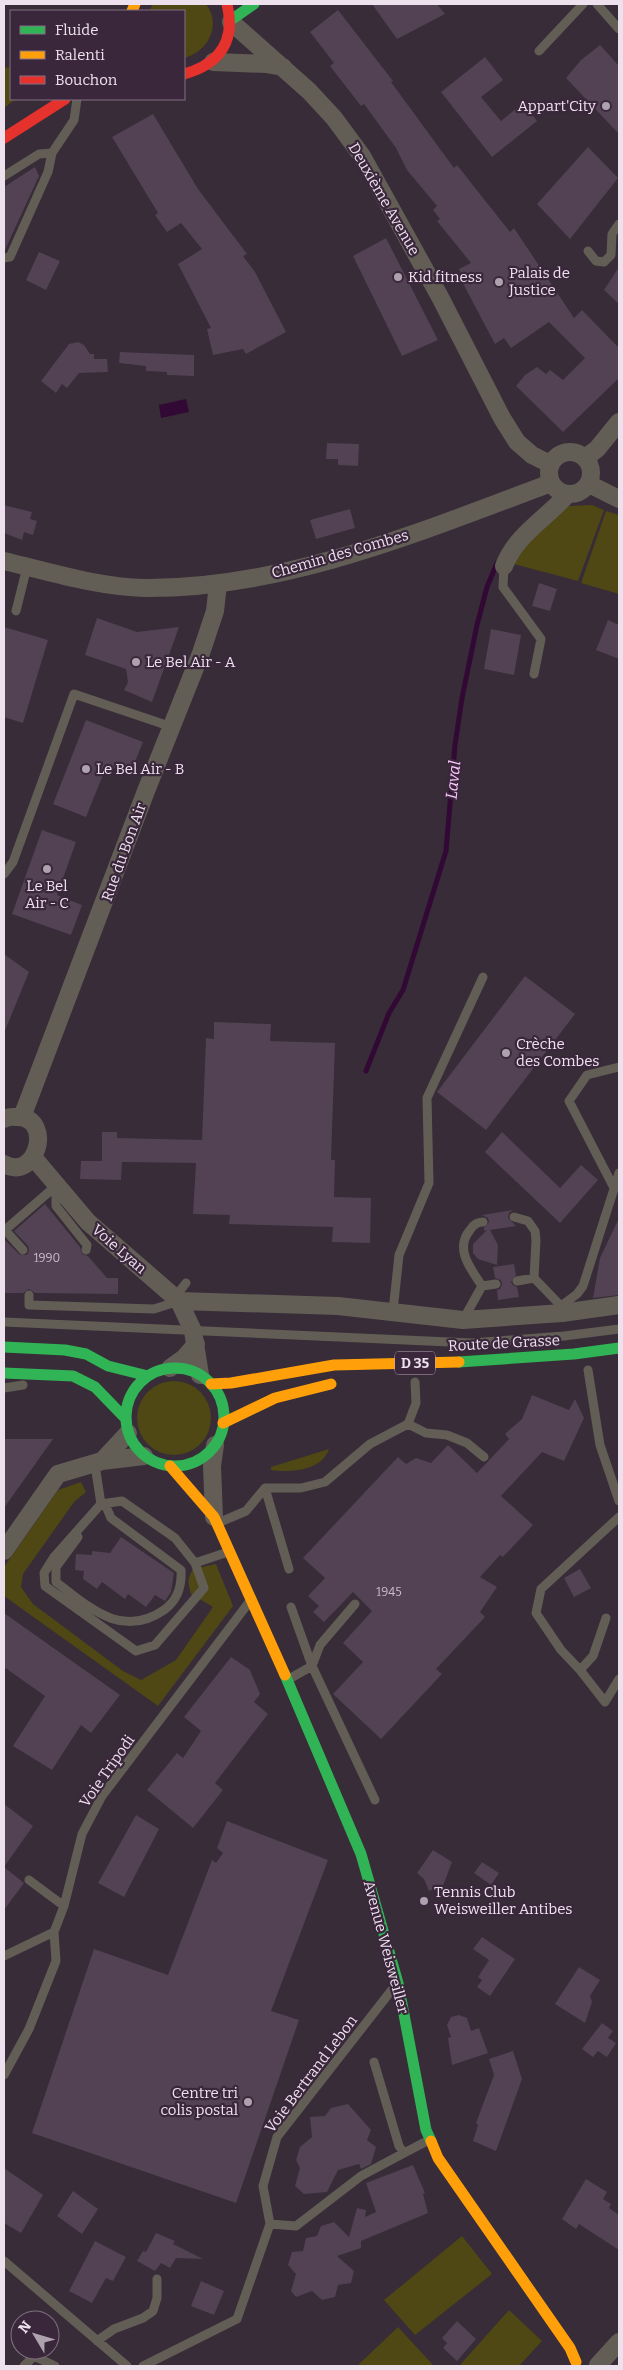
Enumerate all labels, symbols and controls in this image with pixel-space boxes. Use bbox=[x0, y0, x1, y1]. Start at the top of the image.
legend bbox=[10, 10, 185, 100]
text: Fluide bbox=[55, 21, 98, 39]
text: Ralenti bbox=[55, 46, 105, 64]
text: Bouchon bbox=[55, 71, 118, 89]
place label: Appart'City bbox=[517, 97, 596, 115]
marker: Appart'City bbox=[600, 100, 612, 112]
street label: Deuxième Avenue bbox=[344, 139, 424, 259]
place label: Palais de Justice bbox=[508, 264, 570, 299]
place label: Kid fitness bbox=[408, 268, 482, 286]
marker: Kid fitness bbox=[392, 271, 404, 283]
marker: Palais de Justice bbox=[493, 276, 505, 288]
street label: Chemin des Combes bbox=[269, 526, 411, 582]
place label: Le Bel Air - A bbox=[146, 653, 236, 671]
marker: Le Bel Air - A bbox=[130, 656, 142, 668]
place label: Le Bel Air - B bbox=[96, 760, 184, 778]
water label: Laval bbox=[442, 760, 464, 800]
marker: Le Bel Air - B bbox=[80, 763, 92, 775]
street label: Rue du Bon Air bbox=[98, 800, 150, 904]
marker: Le Bel Air - C bbox=[41, 863, 53, 875]
place label: Le Bel Air - C bbox=[25, 877, 69, 912]
place label: Crèche des Combes bbox=[516, 1035, 600, 1070]
marker: Crèche des Combes bbox=[500, 1047, 512, 1059]
street label: Voie Lyan bbox=[88, 1220, 150, 1278]
house number: 1990 bbox=[34, 1251, 60, 1265]
street label: Route de Grasse bbox=[448, 1331, 560, 1355]
road number: D 35 bbox=[395, 1352, 435, 1375]
house number: 1945 bbox=[376, 1585, 402, 1599]
street label: Voie Tripodi bbox=[76, 1731, 139, 1811]
street label: Avenue Weisweiller bbox=[360, 1878, 413, 2016]
place label: Tennis Club Weisweiller Antibes bbox=[434, 1883, 573, 1918]
marker: Tennis Club Weisweiller Antibes bbox=[418, 1895, 430, 1907]
street label: Voie Bertrand Lebon bbox=[261, 2011, 361, 2136]
place label: Centre tri colis postal bbox=[160, 2084, 239, 2119]
marker: Centre tri colis postal bbox=[242, 2096, 254, 2108]
north arrow bbox=[10, 2310, 60, 2360]
text: N bbox=[15, 2318, 35, 2337]

